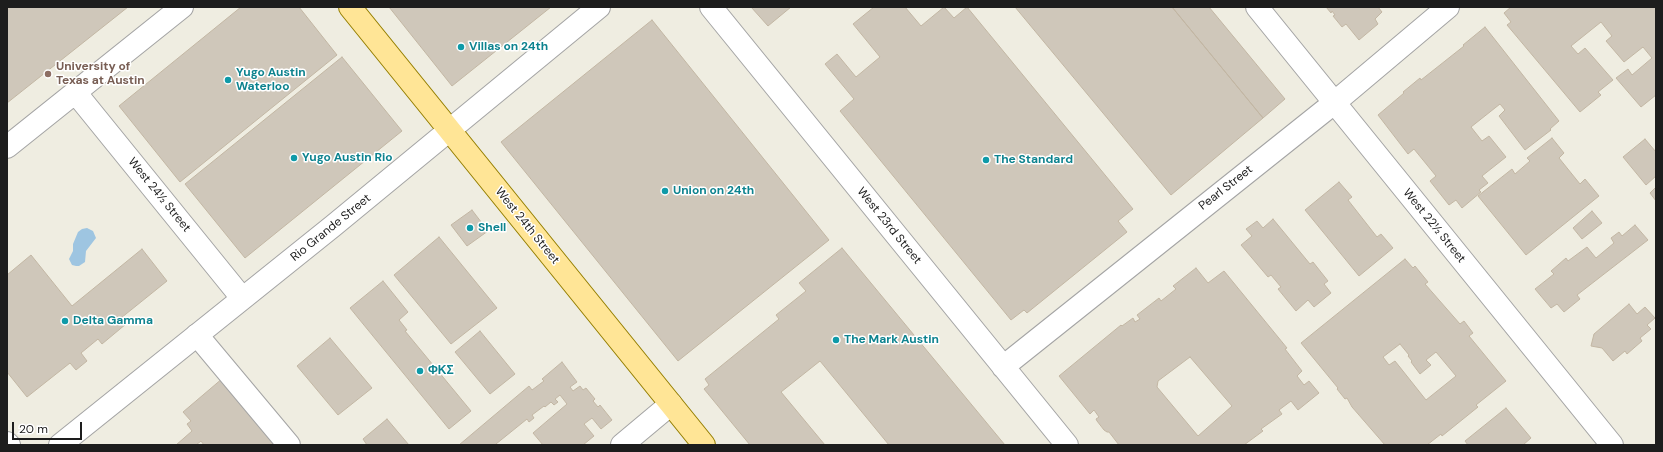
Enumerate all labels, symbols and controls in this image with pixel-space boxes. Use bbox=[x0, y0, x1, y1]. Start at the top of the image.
place label: Villas on 24th bbox=[469, 40, 548, 54]
marker: Villas on 24th bbox=[456, 42, 466, 52]
place label: University of Texas at Austin bbox=[56, 60, 145, 88]
place label: Yugo Austin Waterloo bbox=[236, 66, 306, 94]
marker: University of Texas at Austin bbox=[43, 69, 53, 79]
marker: Yugo Austin Waterloo bbox=[223, 75, 233, 85]
place label: Yugo Austin Rio bbox=[302, 151, 393, 165]
marker: Yugo Austin Rio bbox=[289, 153, 299, 163]
place label: The Standard bbox=[994, 153, 1073, 167]
street label: West 24½ Street bbox=[125, 155, 193, 235]
marker: The Standard bbox=[981, 155, 991, 165]
street label: Pearl Street bbox=[1196, 163, 1256, 213]
place label: Union on 24th bbox=[673, 184, 754, 198]
street label: West 24th Street bbox=[492, 185, 562, 267]
street label: West 23rd Street bbox=[854, 185, 924, 267]
marker: Union on 24th bbox=[660, 186, 670, 196]
street label: West 22½ Street bbox=[1400, 186, 1468, 266]
street label: Rio Grande Street bbox=[288, 191, 374, 265]
place label: Shell bbox=[478, 221, 506, 235]
marker: Shell bbox=[465, 223, 475, 233]
place label: Delta Gamma bbox=[73, 314, 153, 328]
marker: Delta Gamma bbox=[60, 316, 70, 326]
place label: The Mark Austin bbox=[844, 333, 939, 347]
marker: The Mark Austin bbox=[831, 335, 841, 345]
place label: ΦΚΣ bbox=[428, 364, 454, 378]
marker: ΦΚΣ bbox=[415, 366, 425, 376]
scale bar bbox=[14, 414, 84, 440]
text: 20 m bbox=[19, 421, 48, 437]

